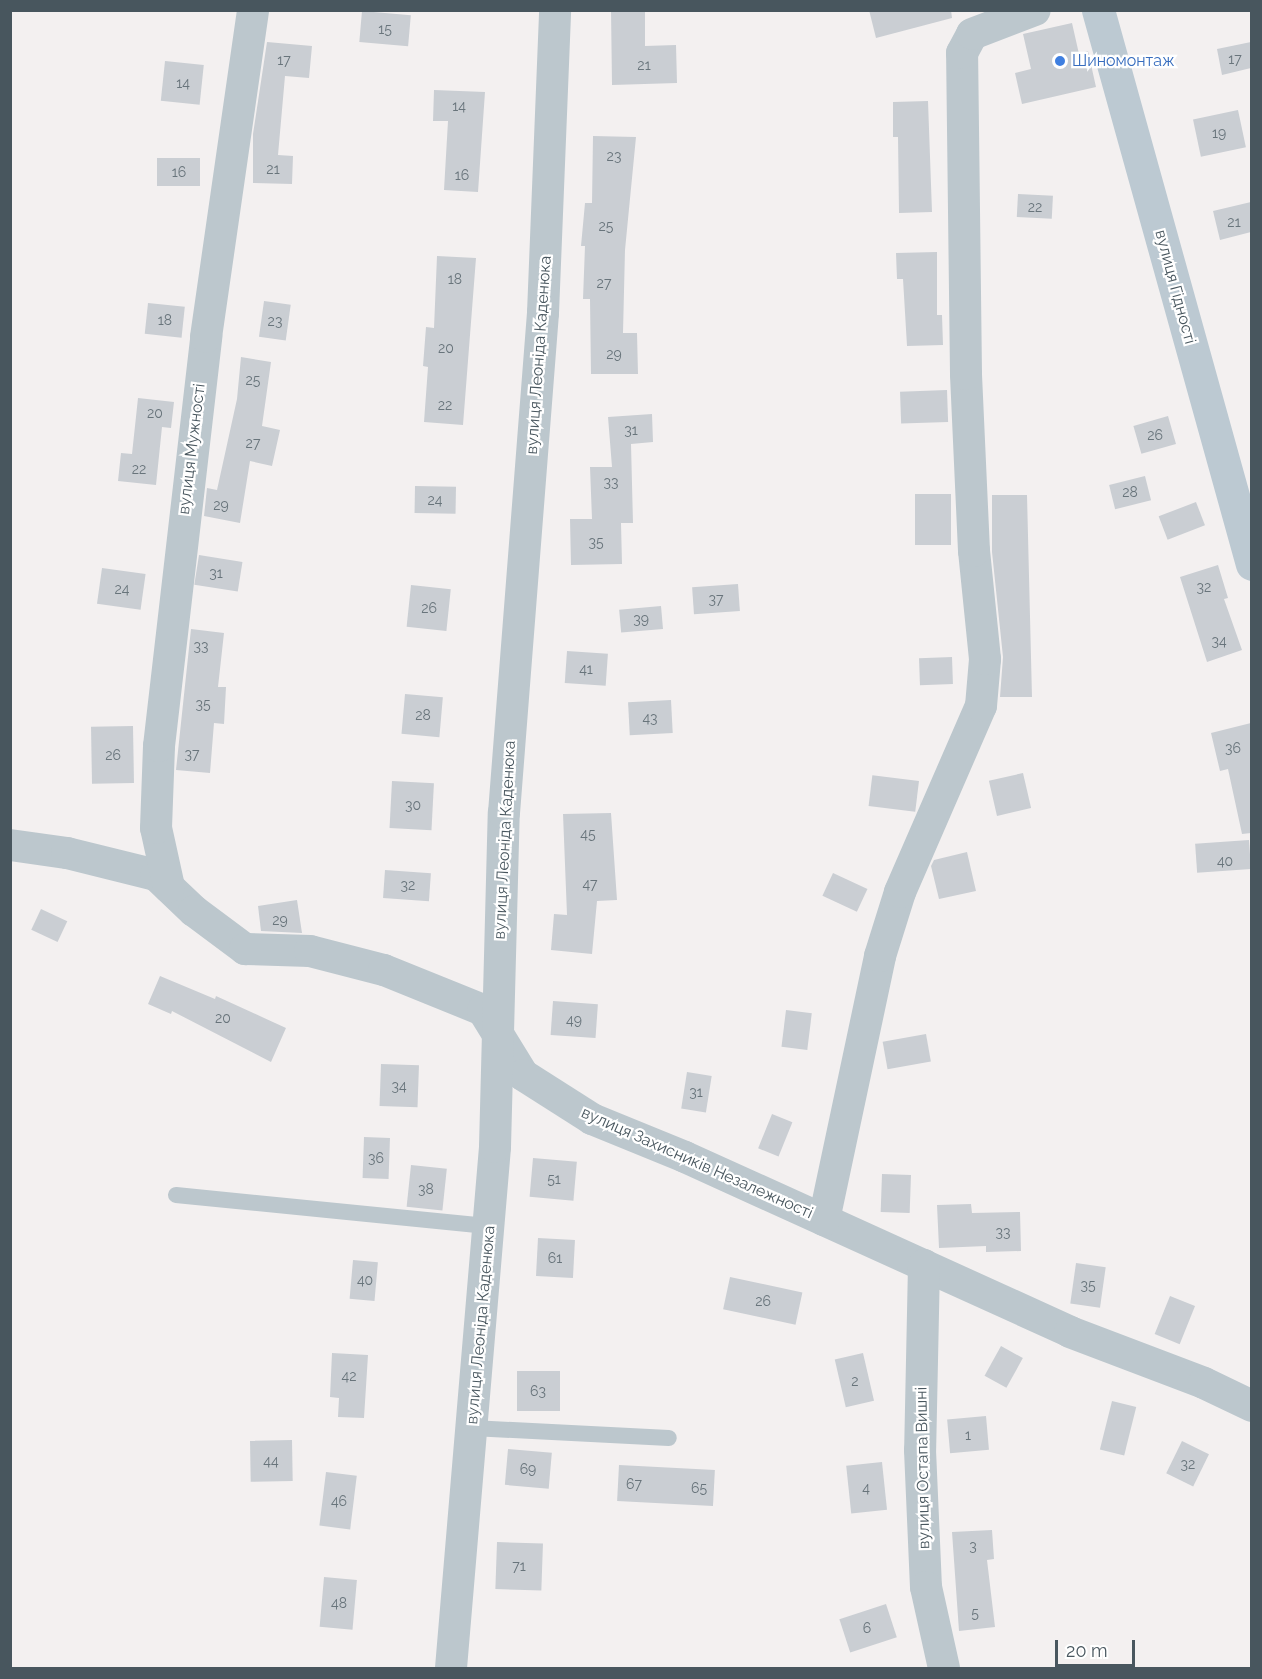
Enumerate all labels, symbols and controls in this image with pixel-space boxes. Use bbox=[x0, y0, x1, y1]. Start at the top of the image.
house number: 15 bbox=[378, 21, 392, 37]
place label: Шиномонтаж bbox=[1072, 51, 1175, 71]
house number: 17 bbox=[1228, 51, 1242, 67]
house number: 17 bbox=[277, 52, 291, 68]
marker: Шиномонтаж bbox=[1053, 54, 1067, 68]
house number: 21 bbox=[637, 57, 651, 73]
house number: 14 bbox=[176, 75, 190, 91]
house number: 14 bbox=[452, 98, 466, 114]
house number: 19 bbox=[1212, 125, 1226, 141]
house number: 23 bbox=[607, 148, 621, 164]
house number: 21 bbox=[266, 161, 280, 177]
house number: 16 bbox=[172, 164, 186, 180]
house number: 16 bbox=[455, 167, 469, 183]
house number: 22 bbox=[1028, 199, 1042, 215]
house number: 21 bbox=[1227, 214, 1241, 230]
house number: 25 bbox=[599, 218, 613, 234]
street label: вулиця Гідності bbox=[1151, 228, 1199, 346]
street label: вулиця Леоніда Каденюка bbox=[522, 255, 556, 455]
house number: 18 bbox=[448, 271, 462, 287]
house number: 27 bbox=[597, 275, 611, 291]
house number: 18 bbox=[158, 312, 172, 328]
house number: 23 bbox=[268, 313, 282, 329]
house number: 20 bbox=[438, 340, 454, 356]
house number: 29 bbox=[606, 346, 622, 362]
house number: 25 bbox=[246, 372, 260, 388]
street label: вулиця Мужності bbox=[174, 383, 210, 515]
house number: 22 bbox=[438, 397, 452, 413]
house number: 20 bbox=[147, 405, 163, 421]
house number: 31 bbox=[624, 422, 638, 438]
house number: 26 bbox=[1147, 427, 1163, 443]
house number: 27 bbox=[246, 435, 260, 451]
house number: 22 bbox=[132, 461, 146, 477]
house number: 33 bbox=[604, 474, 618, 490]
house number: 28 bbox=[1122, 484, 1138, 500]
house number: 24 bbox=[428, 492, 442, 508]
house number: 29 bbox=[213, 497, 229, 513]
house number: 35 bbox=[588, 534, 604, 550]
house number: 31 bbox=[209, 565, 223, 581]
house number: 32 bbox=[1197, 579, 1211, 595]
house number: 24 bbox=[115, 581, 129, 597]
house number: 37 bbox=[709, 591, 723, 607]
house number: 26 bbox=[421, 600, 437, 616]
house number: 39 bbox=[633, 611, 649, 627]
house number: 34 bbox=[1211, 633, 1227, 649]
house number: 33 bbox=[194, 638, 208, 654]
house number: 41 bbox=[579, 661, 593, 677]
house number: 35 bbox=[195, 696, 211, 712]
house number: 28 bbox=[415, 707, 431, 723]
house number: 43 bbox=[642, 710, 658, 726]
street label: вулиця Леоніда Каденюка bbox=[490, 740, 520, 940]
house number: 36 bbox=[1225, 740, 1241, 756]
house number: 37 bbox=[185, 746, 199, 762]
house number: 26 bbox=[105, 747, 121, 763]
house number: 30 bbox=[405, 797, 421, 813]
house number: 45 bbox=[580, 826, 596, 842]
house number: 40 bbox=[1217, 853, 1233, 869]
house number: 47 bbox=[582, 876, 598, 892]
house number: 32 bbox=[401, 877, 415, 893]
house number: 29 bbox=[272, 912, 288, 928]
house number: 20 bbox=[215, 1010, 231, 1026]
house number: 49 bbox=[566, 1012, 582, 1028]
house number: 34 bbox=[391, 1078, 407, 1094]
house number: 31 bbox=[689, 1084, 703, 1100]
street label: вулиця Захисників Незалежності bbox=[578, 1103, 816, 1223]
house number: 36 bbox=[368, 1150, 384, 1166]
house number: 51 bbox=[547, 1171, 561, 1187]
house number: 38 bbox=[418, 1181, 434, 1197]
house number: 33 bbox=[996, 1224, 1010, 1240]
street label: вулиця Леоніда Каденюка bbox=[463, 1225, 499, 1425]
house number: 61 bbox=[548, 1250, 562, 1266]
house number: 40 bbox=[357, 1272, 373, 1288]
house number: 35 bbox=[1080, 1277, 1096, 1293]
house number: 26 bbox=[755, 1293, 771, 1309]
house number: 42 bbox=[342, 1368, 356, 1384]
house number: 2 bbox=[851, 1373, 859, 1389]
house number: 63 bbox=[530, 1383, 546, 1399]
street label: вулиця Остапа Вишні bbox=[912, 1387, 934, 1549]
house number: 1 bbox=[965, 1427, 971, 1443]
house number: 44 bbox=[263, 1453, 279, 1469]
house number: 32 bbox=[1181, 1456, 1195, 1472]
house number: 69 bbox=[520, 1461, 536, 1477]
house number: 67 bbox=[626, 1476, 642, 1492]
house number: 65 bbox=[691, 1480, 707, 1496]
house number: 4 bbox=[862, 1480, 870, 1496]
house number: 46 bbox=[331, 1493, 347, 1509]
house number: 3 bbox=[969, 1538, 977, 1554]
house number: 71 bbox=[512, 1558, 526, 1574]
house number: 48 bbox=[331, 1595, 347, 1611]
house number: 5 bbox=[971, 1605, 979, 1621]
house number: 6 bbox=[863, 1620, 871, 1636]
scale bar bbox=[1058, 1628, 1138, 1666]
text: 20 m bbox=[1066, 1640, 1108, 1661]

